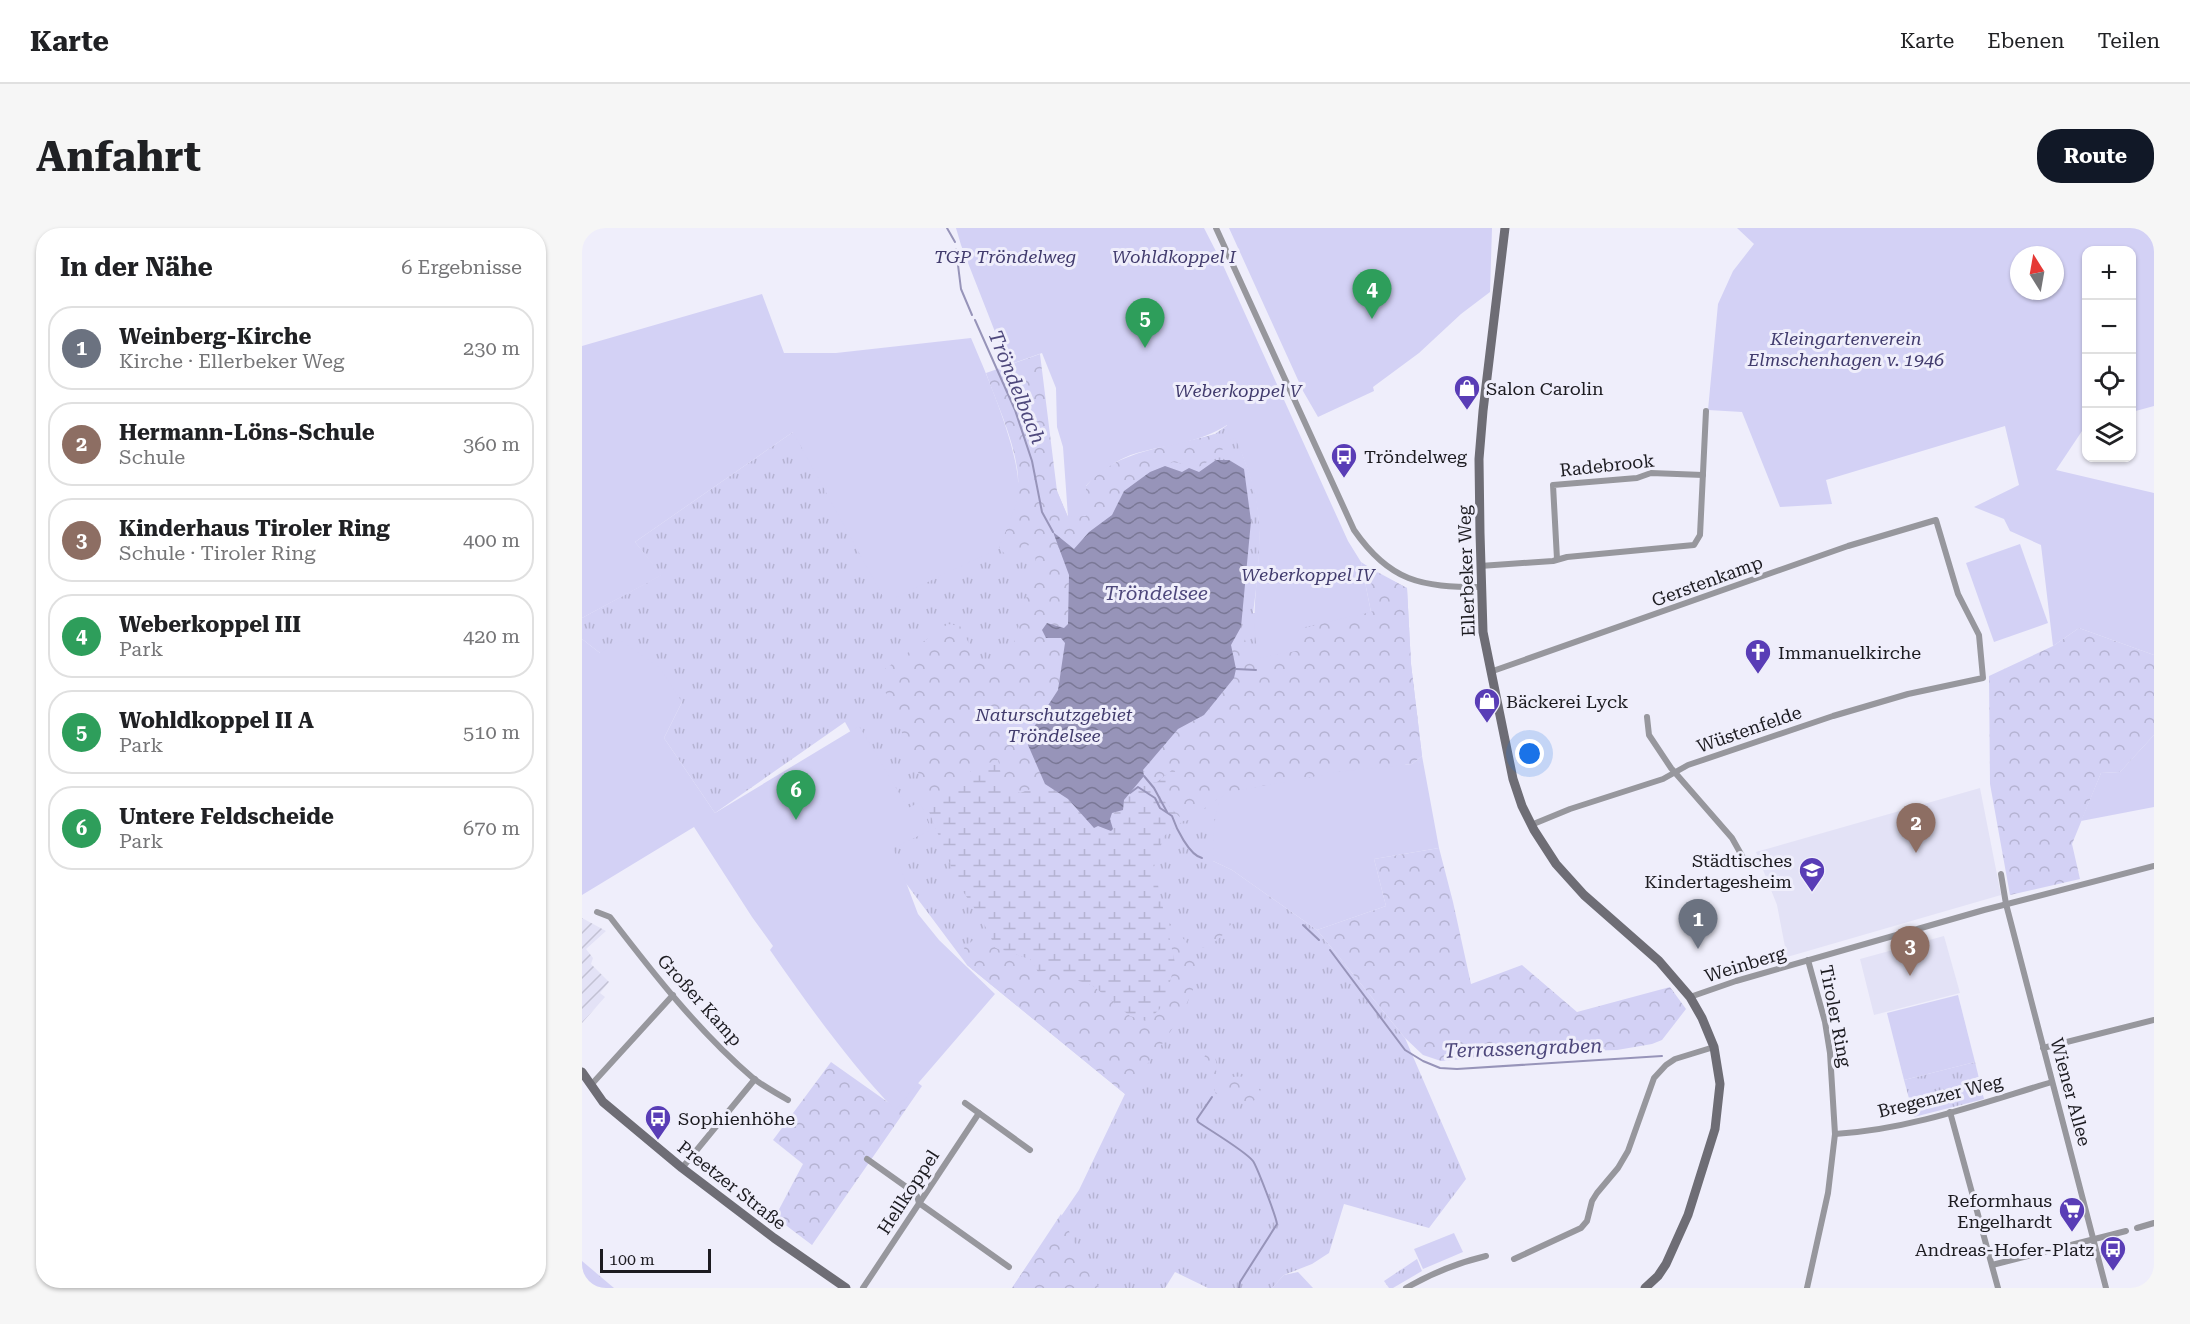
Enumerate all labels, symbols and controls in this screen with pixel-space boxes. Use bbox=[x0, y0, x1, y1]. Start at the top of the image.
text: Karte bbox=[30, 25, 109, 58]
text: Karte bbox=[1900, 29, 1954, 53]
text: Ebenen bbox=[1987, 29, 2065, 53]
text: Teilen bbox=[2098, 29, 2160, 53]
button: Route bbox=[2037, 129, 2154, 183]
text: Anfahrt bbox=[36, 132, 201, 181]
park label: TGP Tröndelweg bbox=[934, 246, 1076, 267]
park label: Wohldkoppel I bbox=[1112, 246, 1237, 267]
north arrow bbox=[2010, 246, 2064, 300]
map controls bbox=[2082, 246, 2136, 462]
button: + bbox=[2082, 246, 2136, 300]
text: In der Nähe bbox=[60, 252, 213, 282]
text: 6 Ergebnisse bbox=[401, 255, 522, 279]
pin: 4 bbox=[1352, 270, 1392, 319]
pin: 5 bbox=[1126, 298, 1164, 348]
button: − bbox=[2082, 300, 2136, 354]
text: Weinberg-Kirche bbox=[119, 324, 311, 349]
water label: Tröndelbach bbox=[983, 327, 1051, 447]
park label: Kleingartenverein Elmschenhagen v. 1946 bbox=[1747, 328, 1944, 370]
text: 1 bbox=[76, 336, 87, 360]
text: 230 m bbox=[463, 336, 520, 360]
text: Kirche · Ellerbeker Weg bbox=[119, 349, 344, 373]
button: locate bbox=[2082, 354, 2136, 408]
shop icon: Salon Carolin bbox=[1452, 373, 1482, 411]
place label: Salon Carolin bbox=[1486, 378, 1604, 399]
park label: Weberkoppel V bbox=[1175, 380, 1304, 401]
button: layers bbox=[2082, 408, 2136, 462]
text: Hermann-Löns-Schule bbox=[119, 420, 375, 445]
text: 2 bbox=[76, 432, 87, 456]
text: 360 m bbox=[463, 432, 520, 456]
bus stop icon: Tröndelweg bbox=[1329, 441, 1359, 479]
text: Schule bbox=[119, 445, 185, 469]
place label: Tröndelweg bbox=[1364, 446, 1468, 467]
street label: Radebrook bbox=[1558, 450, 1656, 480]
street label: Ellerbeker Weg bbox=[1453, 504, 1479, 637]
text: Kinderhaus Tiroler Ring bbox=[119, 516, 390, 541]
text: 3 bbox=[76, 528, 87, 552]
text: 400 m bbox=[463, 528, 520, 552]
text: Schule · Tiroler Ring bbox=[119, 541, 316, 565]
street label: Gerstenkamp bbox=[1649, 551, 1765, 611]
park label: Weberkoppel IV bbox=[1241, 564, 1377, 585]
water label: Tröndelsee bbox=[1104, 581, 1208, 605]
text: Weberkoppel III bbox=[119, 612, 301, 637]
text: 4 bbox=[76, 624, 87, 648]
text: 420 m bbox=[463, 624, 520, 648]
text: Park bbox=[119, 637, 163, 661]
church icon: Immanuelkirche bbox=[1743, 637, 1773, 675]
place label: Immanuelkirche bbox=[1778, 642, 1921, 663]
shop icon: Bäckerei Lyck bbox=[1472, 686, 1502, 724]
place label: Bäckerei Lyck bbox=[1506, 691, 1628, 712]
street label: Wüstenfelde bbox=[1694, 701, 1804, 757]
park label: Naturschutzgebiet Tröndelsee bbox=[974, 704, 1133, 746]
text: Wohldkoppel II A bbox=[119, 708, 314, 733]
text: 5 bbox=[76, 720, 87, 744]
text: 510 m bbox=[463, 720, 520, 744]
text: Park bbox=[119, 733, 163, 757]
your location bbox=[1515, 739, 1544, 768]
pin: 6 bbox=[776, 770, 816, 820]
text: Untere Feldscheide bbox=[119, 804, 334, 829]
pin: 2 bbox=[1896, 804, 1936, 853]
text: 6 bbox=[76, 816, 87, 840]
text: 670 m bbox=[463, 816, 520, 840]
text: Park bbox=[119, 829, 163, 853]
place label: Städtisches Kindertagesheim bbox=[1644, 850, 1792, 892]
school or university icon: Städtisches Kindertagesheim bbox=[1797, 855, 1827, 893]
pin: 1 bbox=[1678, 900, 1718, 949]
pin: 3 bbox=[1890, 926, 1930, 976]
street label: Weinberg bbox=[1702, 942, 1789, 986]
street label: Großer Kamp bbox=[653, 950, 747, 1050]
street label: Tiroler Ring bbox=[1816, 963, 1856, 1070]
water label: Terrassengraben bbox=[1443, 1033, 1603, 1063]
street label: Wiener Allee bbox=[2046, 1036, 2096, 1148]
street label: Bregenzer Weg bbox=[1875, 1070, 2005, 1122]
bus stop icon: Sophienhöhe bbox=[643, 1103, 673, 1141]
place label: Sophienhöhe bbox=[678, 1108, 795, 1129]
street label: Preetzer Straße bbox=[674, 1136, 790, 1234]
street label: Hellkoppel bbox=[873, 1146, 943, 1238]
place label: Reformhaus Engelhardt bbox=[1947, 1190, 2052, 1232]
supermarket icon: Reformhaus Engelhardt bbox=[2057, 1195, 2087, 1233]
bus stop icon: Andreas-Hofer-Platz bbox=[2098, 1234, 2128, 1272]
place label: Andreas-Hofer-Platz bbox=[1915, 1239, 2095, 1260]
scale bar bbox=[600, 1246, 711, 1274]
text: 100 m bbox=[609, 1250, 655, 1269]

